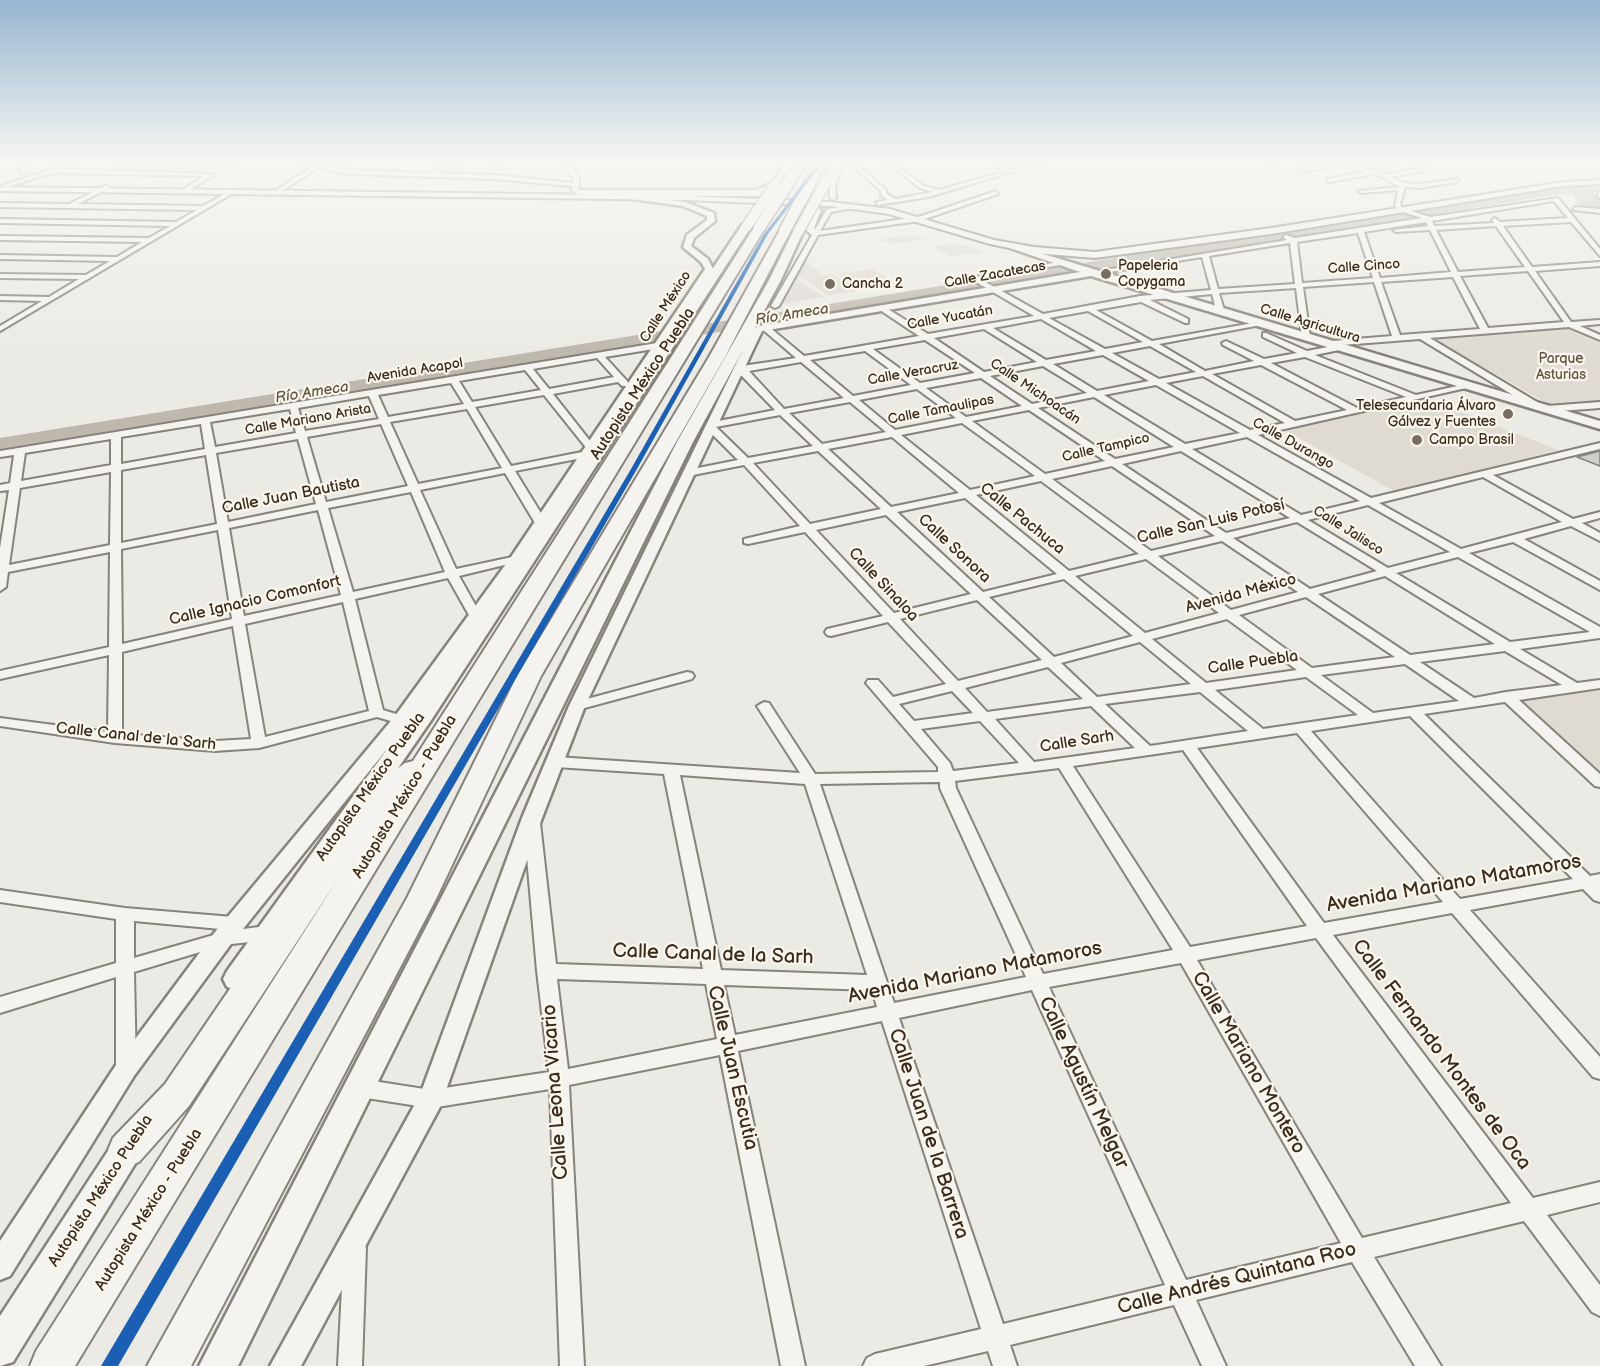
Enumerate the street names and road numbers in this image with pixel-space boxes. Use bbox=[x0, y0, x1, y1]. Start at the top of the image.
street label: Calle Cinco bbox=[1327, 256, 1401, 278]
street label: Calle Zacatecas bbox=[943, 258, 1047, 292]
street label: Calle México bbox=[637, 268, 695, 346]
street label: Calle Agricultura bbox=[1258, 301, 1362, 347]
street label: Calle Yucatán bbox=[906, 302, 994, 334]
street label: Autopista México Puebla bbox=[587, 304, 699, 464]
street label: Avenida Acapol bbox=[366, 355, 464, 387]
street label: Calle Michoacán bbox=[986, 355, 1084, 429]
street label: Calle Veracruz bbox=[866, 357, 960, 389]
street label: Calle Tamaulipas bbox=[887, 391, 995, 429]
street label: Calle Mariano Arista bbox=[244, 401, 372, 439]
street label: Calle Durango bbox=[1249, 415, 1337, 473]
street label: Calle Tampico bbox=[1061, 430, 1151, 466]
street label: Calle Juan Bautista bbox=[221, 473, 361, 519]
street label: Calle Pachuca bbox=[976, 479, 1068, 559]
street label: Calle San Luis Potosí bbox=[1135, 496, 1287, 548]
street label: Calle Jalisco bbox=[1310, 503, 1386, 559]
street label: Calle Sonora bbox=[914, 510, 994, 588]
street label: Calle Sinaloa bbox=[844, 544, 922, 626]
street label: Avenida México bbox=[1184, 570, 1298, 618]
street label: Calle Ignacio Comonfort bbox=[167, 572, 343, 630]
street label: Calle Puebla bbox=[1206, 647, 1300, 679]
street label: Autopista México Puebla bbox=[312, 709, 430, 865]
street label: Autopista México - Puebla bbox=[349, 712, 461, 882]
street label: Calle Canal de la Sarh bbox=[55, 719, 217, 755]
street label: Calle Sarh bbox=[1039, 727, 1115, 757]
street label: Avenida Mariano Matamoros bbox=[1325, 850, 1583, 918]
street label: Calle Fernando Montes de Oca bbox=[1346, 935, 1536, 1175]
street label: Avenida Mariano Matamoros bbox=[846, 937, 1104, 1009]
street label: Calle Canal de la Sarh bbox=[612, 939, 814, 971]
street label: Calle Mariano Montero bbox=[1186, 967, 1310, 1159]
street label: Calle Juan Escutia bbox=[701, 983, 763, 1153]
street label: Calle Agustín Melgar bbox=[1033, 993, 1133, 1173]
street label: Calle Leona Vicario bbox=[538, 1003, 574, 1181]
street label: Calle Juan de la Barrera bbox=[883, 1026, 973, 1242]
street label: Autopista México Puebla bbox=[45, 1111, 157, 1271]
street label: Autopista México - Puebla bbox=[91, 1125, 207, 1295]
street label: Calle Andrés Quintana Roo bbox=[1115, 1238, 1359, 1320]

